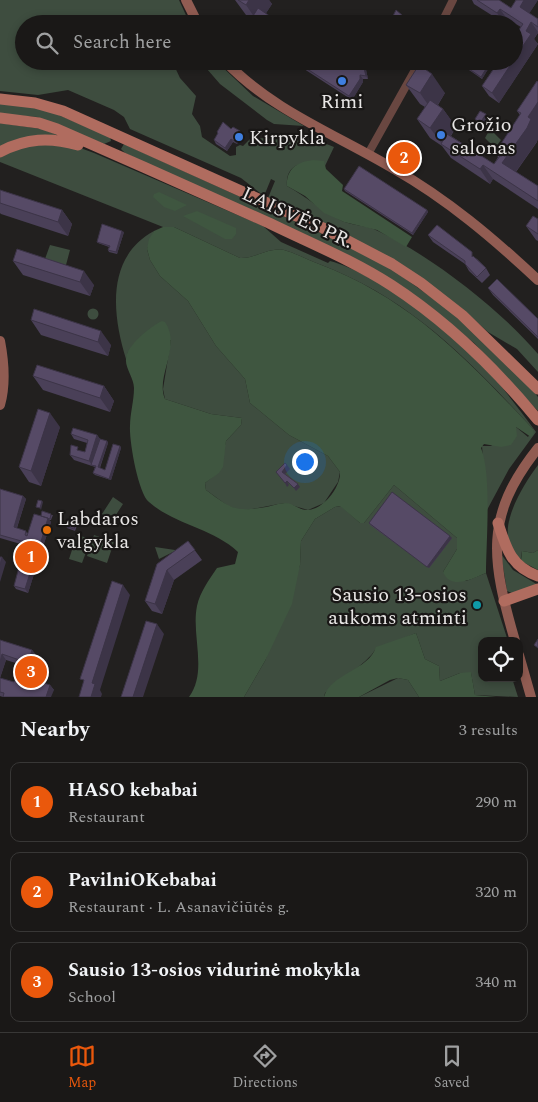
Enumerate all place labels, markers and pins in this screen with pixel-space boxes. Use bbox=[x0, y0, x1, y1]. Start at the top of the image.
marker: Rimi bbox=[336, 75, 348, 87]
place label: Rimi bbox=[321, 87, 363, 117]
place label: Grožio salonas bbox=[451, 110, 516, 163]
place label: Kirpykla bbox=[249, 123, 325, 153]
marker: Grožio salonas bbox=[435, 129, 447, 141]
marker: Kirpykla bbox=[233, 131, 245, 143]
pin: 2 bbox=[388, 139, 420, 177]
place label: Labdaros valgykla bbox=[56, 504, 139, 557]
marker: Labdaros valgykla bbox=[41, 524, 53, 536]
pin: 1 bbox=[15, 538, 47, 576]
place label: Sausio 13-osios aukoms atminti bbox=[328, 580, 467, 633]
marker: Sausio 13-osios aukoms atminti bbox=[471, 599, 483, 611]
pin: 3 bbox=[15, 653, 47, 691]

